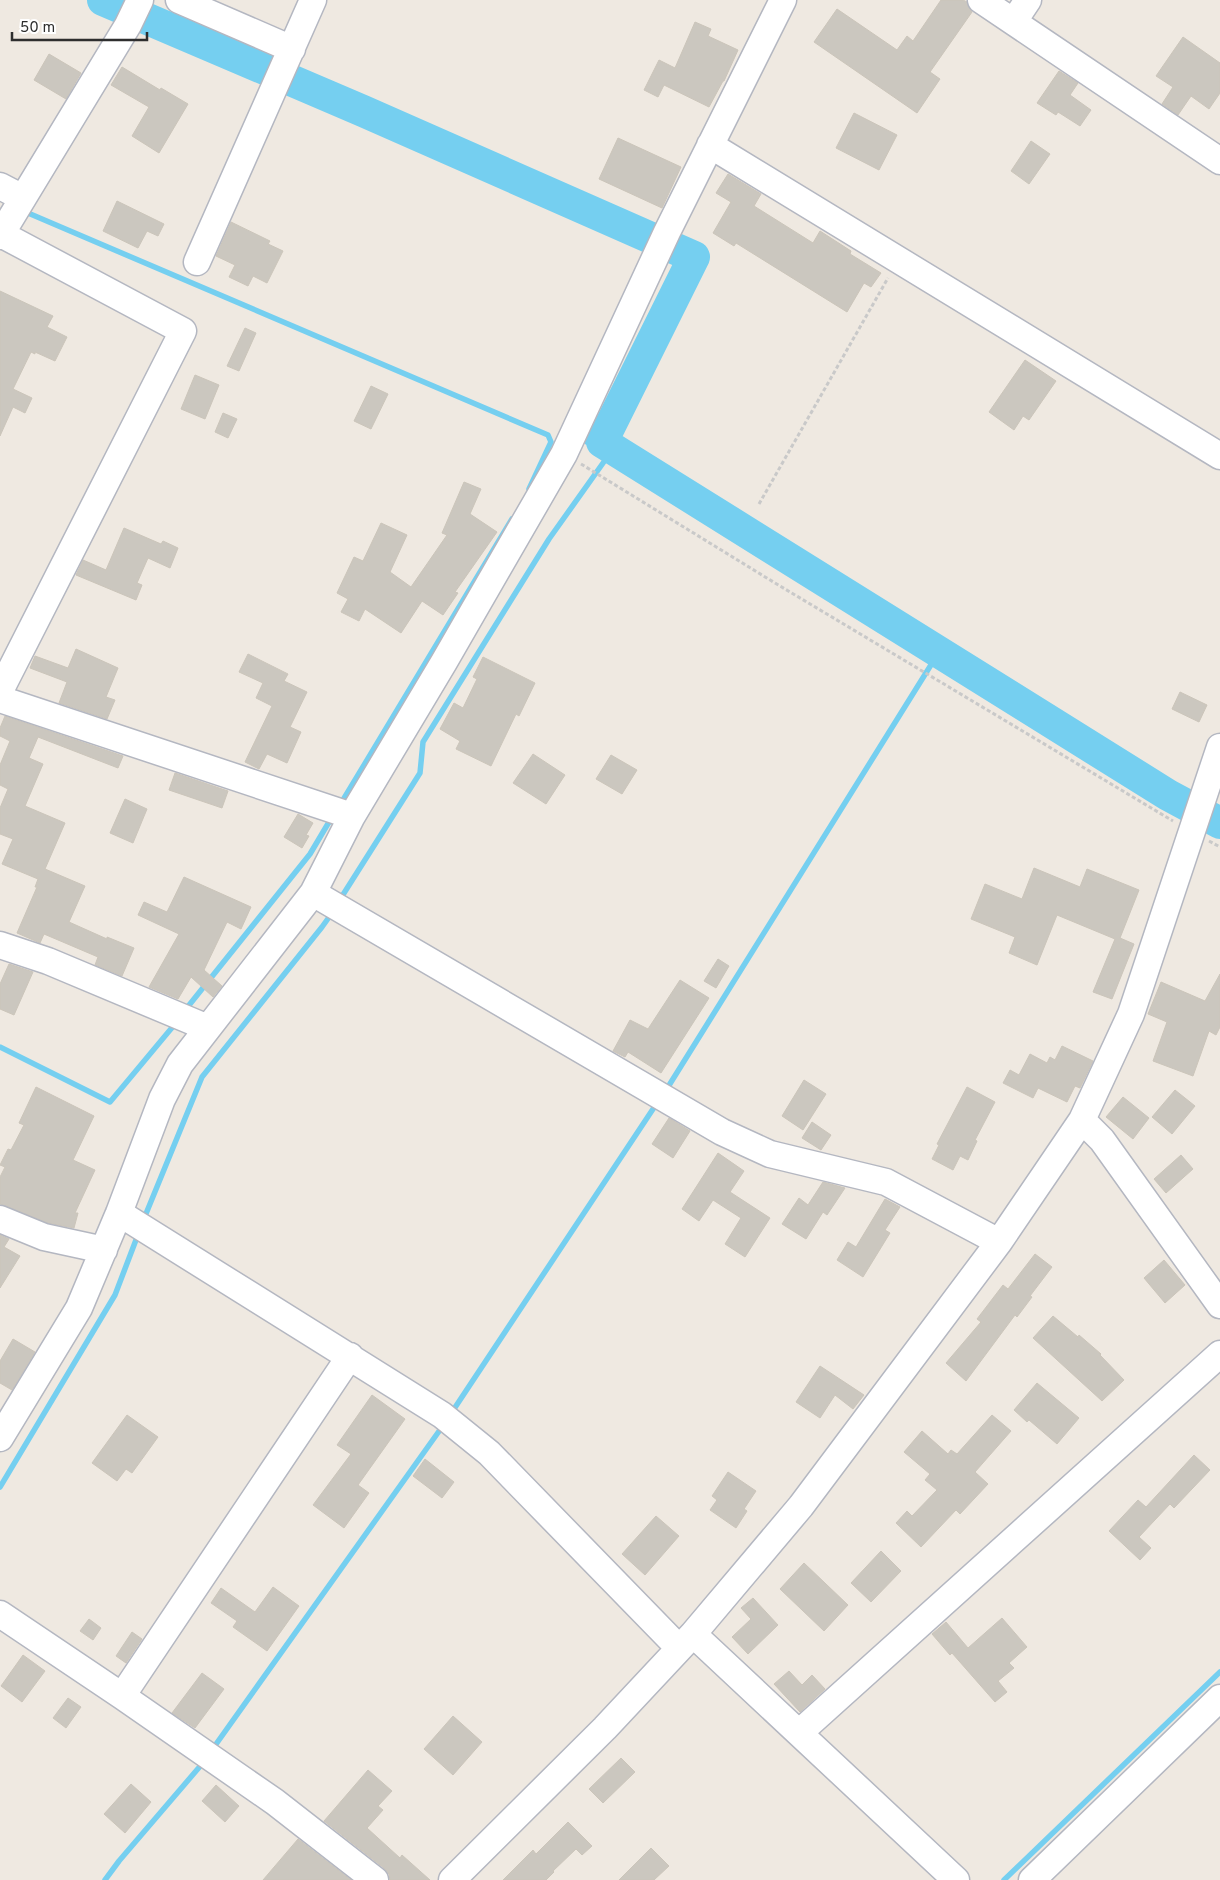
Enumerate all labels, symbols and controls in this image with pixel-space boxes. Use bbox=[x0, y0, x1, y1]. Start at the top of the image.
scale bar bbox=[12, 10, 148, 42]
text: 50 m bbox=[20, 19, 55, 38]

